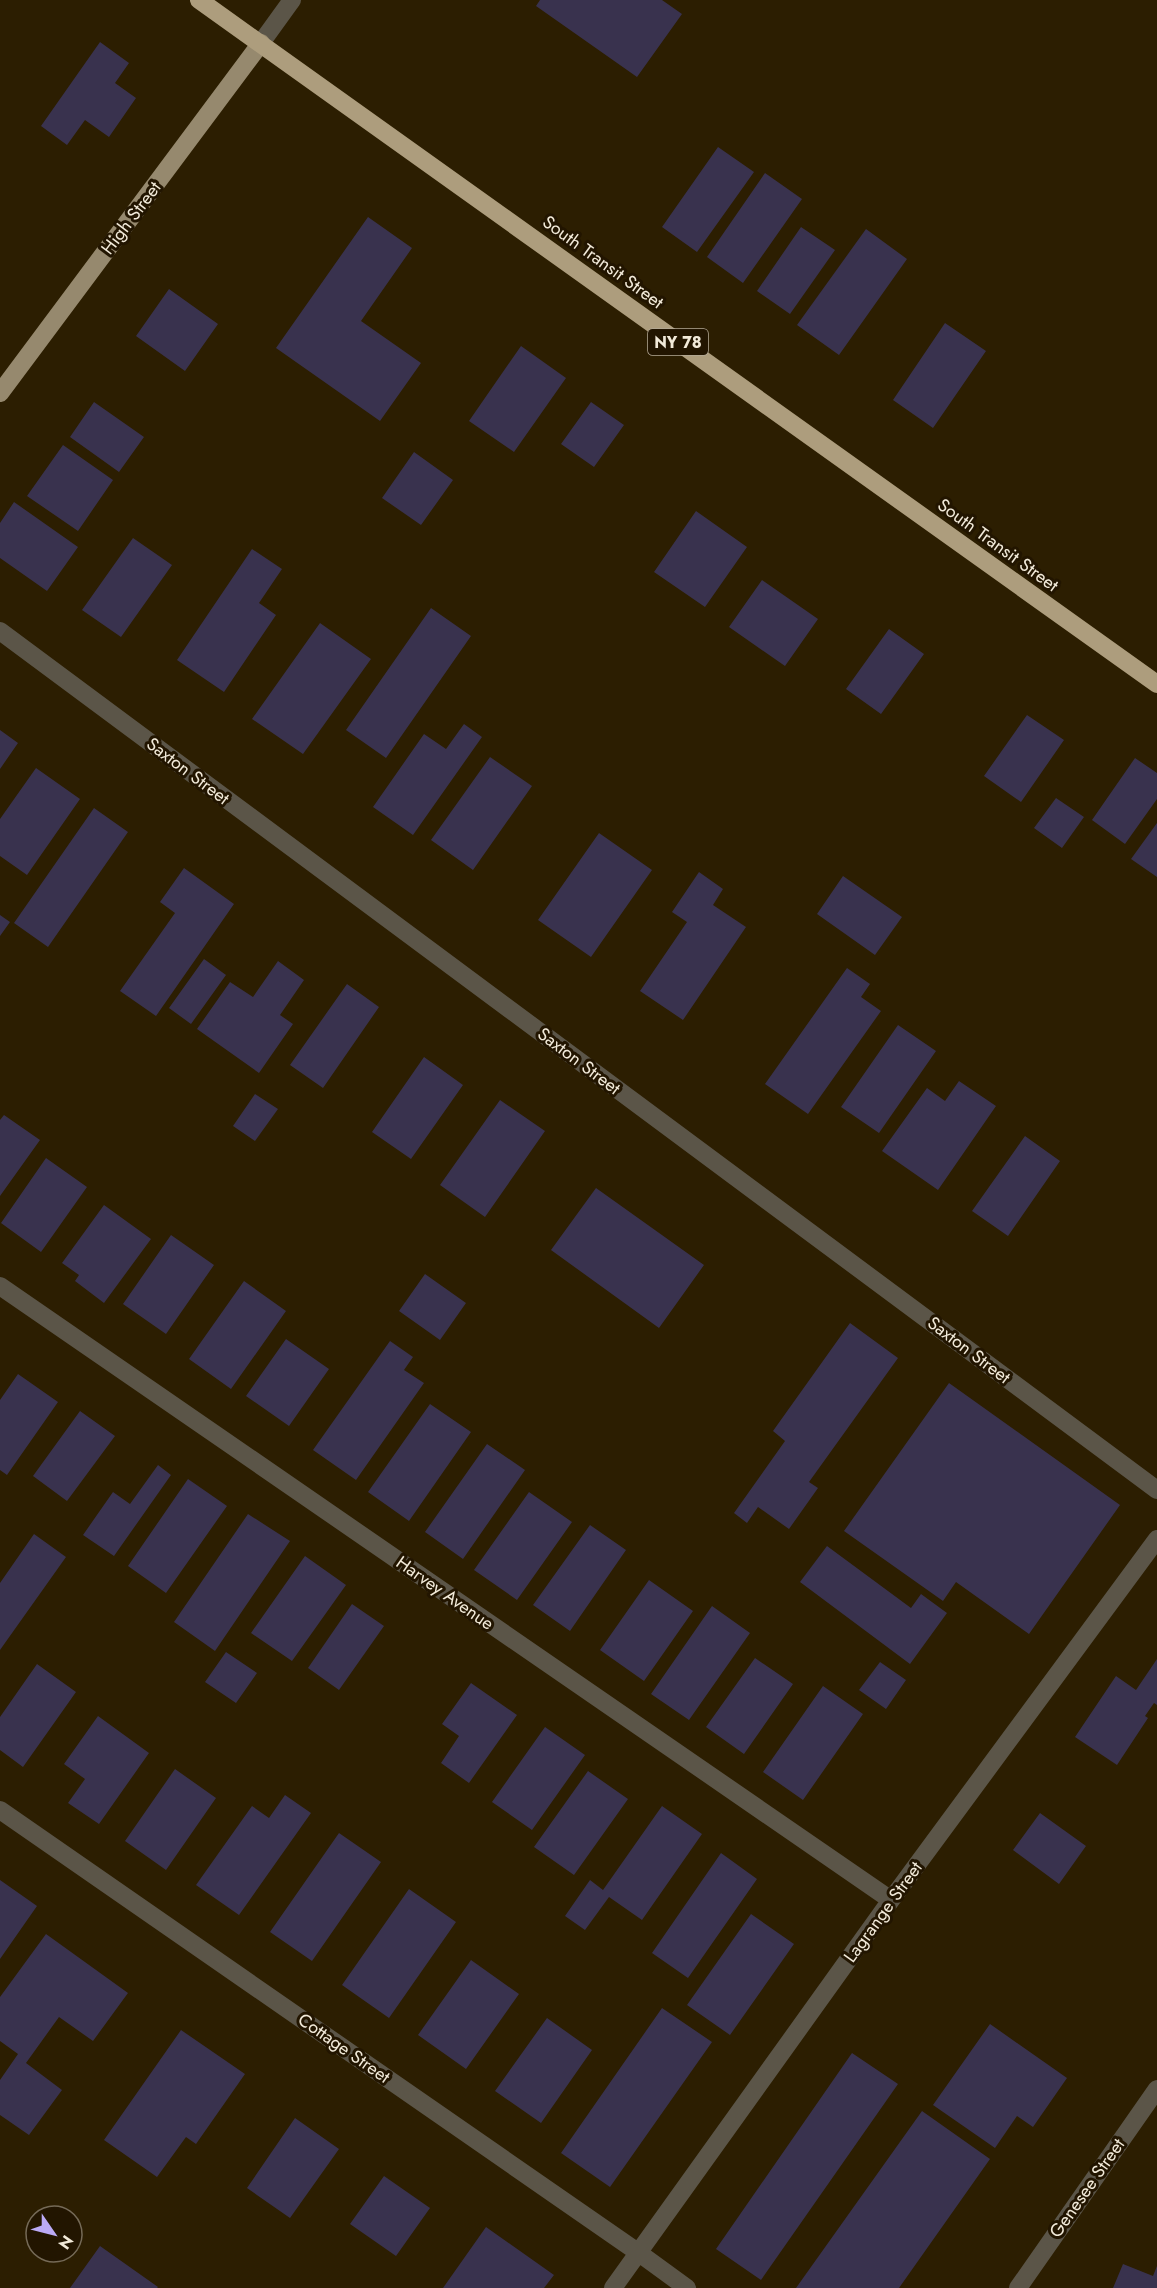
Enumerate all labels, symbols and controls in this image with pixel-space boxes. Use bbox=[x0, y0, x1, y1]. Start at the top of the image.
street label: High Street bbox=[95, 175, 168, 260]
street label: South Transit Street bbox=[537, 209, 669, 315]
road number: NY 78 bbox=[648, 329, 708, 355]
street label: South Transit Street bbox=[932, 492, 1064, 598]
street label: Saxton Street bbox=[141, 731, 236, 811]
street label: Saxton Street bbox=[532, 1021, 627, 1101]
street label: Saxton Street bbox=[922, 1310, 1017, 1390]
street label: Harvey Avenue bbox=[391, 1550, 499, 1636]
street label: Lagrange Street bbox=[837, 1856, 929, 1968]
street label: Cottage Street bbox=[293, 2007, 396, 2090]
street label: Genesee Street bbox=[1043, 2132, 1131, 2243]
north arrow bbox=[24, 2204, 84, 2264]
text: N bbox=[53, 2231, 79, 2254]

